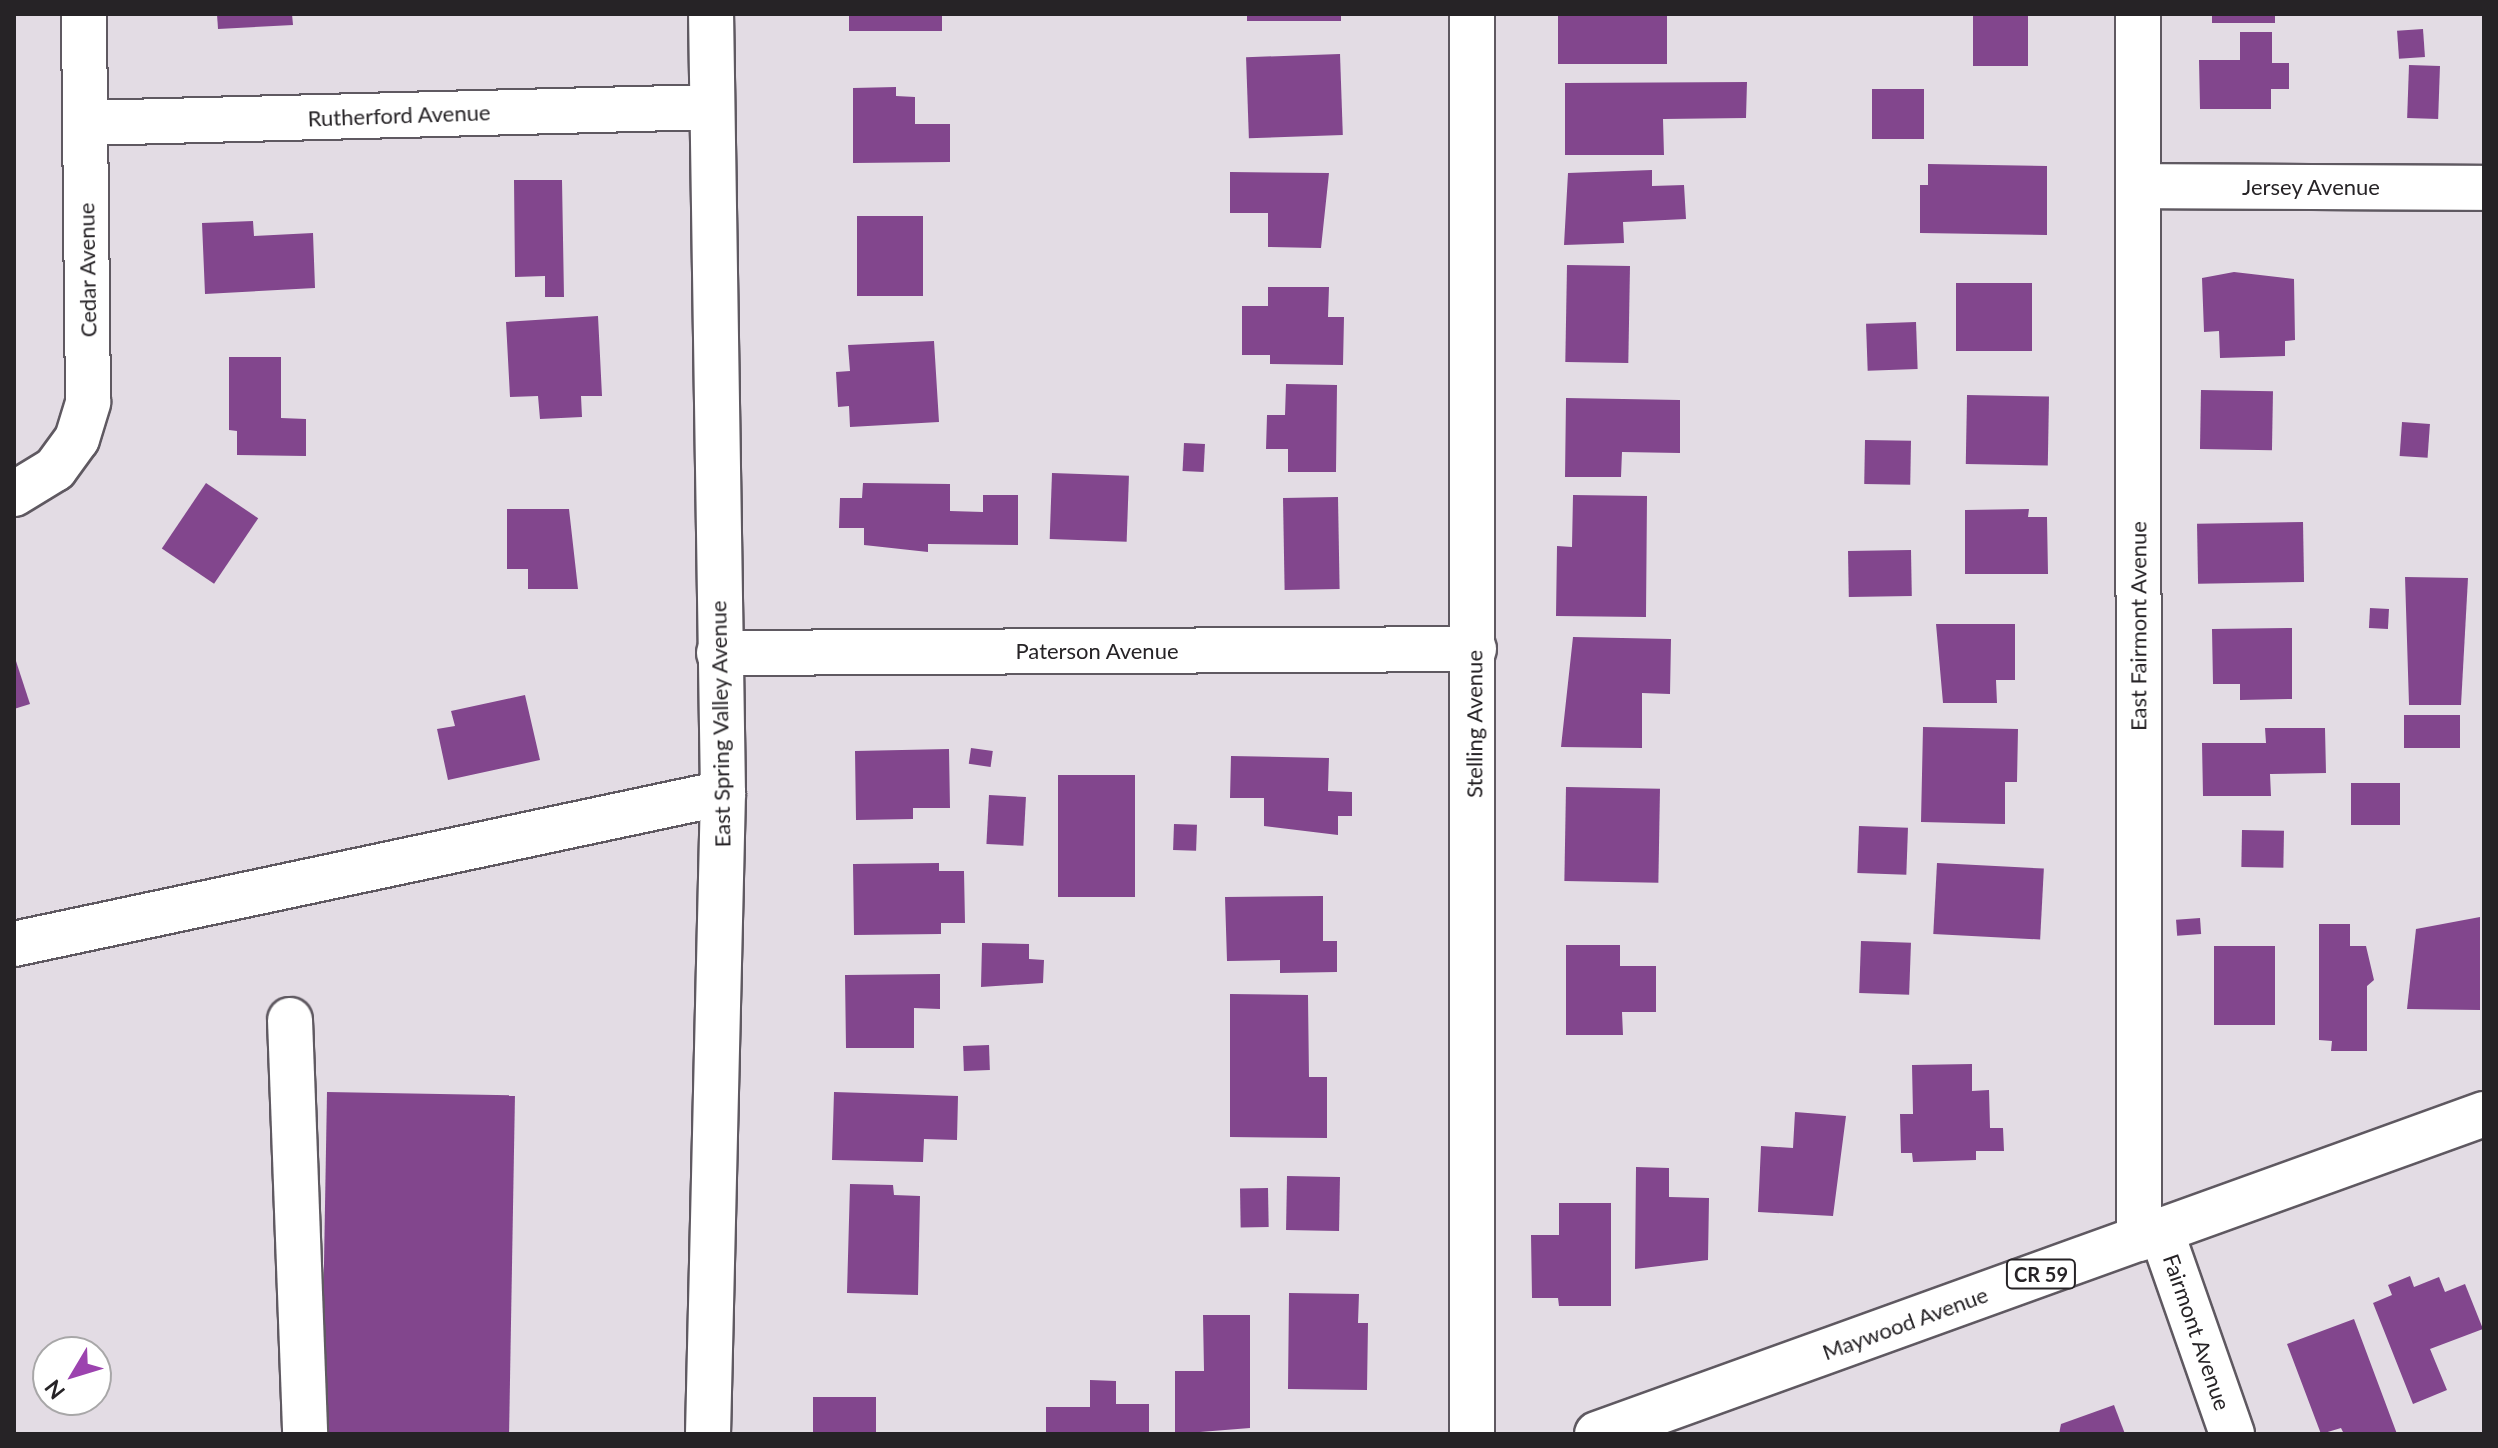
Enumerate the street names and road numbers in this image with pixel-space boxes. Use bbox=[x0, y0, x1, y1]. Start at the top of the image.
street label: Rutherford Avenue bbox=[307, 99, 491, 131]
street label: Jersey Avenue bbox=[2241, 174, 2381, 200]
street label: Cedar Avenue bbox=[73, 202, 101, 338]
street label: East Fairmont Avenue bbox=[2125, 521, 2151, 731]
street label: East Spring Valley Avenue bbox=[705, 599, 735, 849]
street label: Paterson Avenue bbox=[1015, 638, 1179, 664]
street label: Stelling Avenue bbox=[1461, 650, 1487, 798]
street label: Fairmont Avenue bbox=[2158, 1250, 2236, 1414]
road number: CR 59 bbox=[2005, 1258, 2077, 1290]
street label: Maywood Avenue bbox=[1818, 1281, 1992, 1365]

